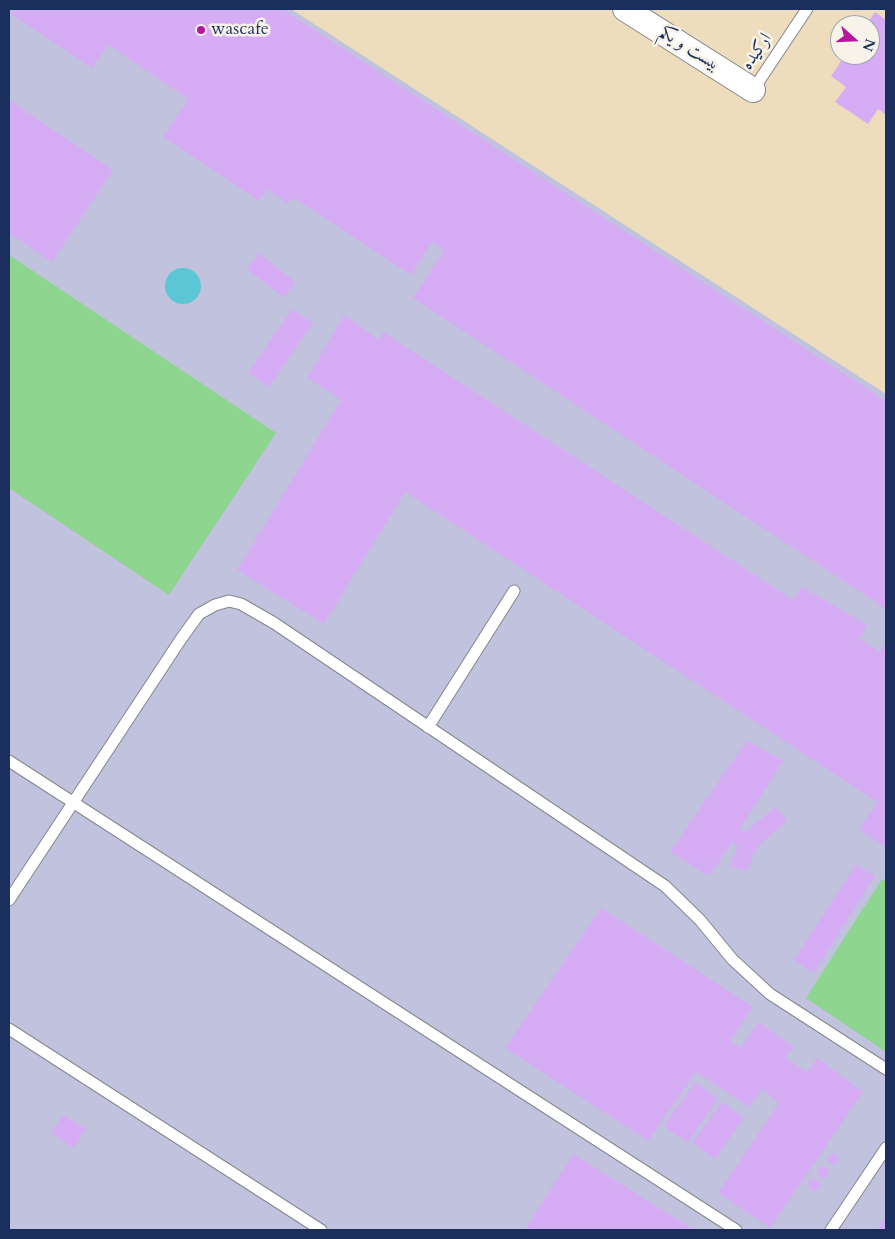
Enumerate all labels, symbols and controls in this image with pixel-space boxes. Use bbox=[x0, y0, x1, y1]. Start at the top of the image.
north arrow bbox=[830, 15, 880, 65]
place label: wascafe bbox=[211, 19, 269, 41]
street label: بیست و یکم bbox=[655, 22, 723, 76]
marker: wascafe bbox=[195, 24, 207, 36]
street label: ارکیده bbox=[737, 29, 777, 75]
text: N bbox=[858, 36, 880, 54]

